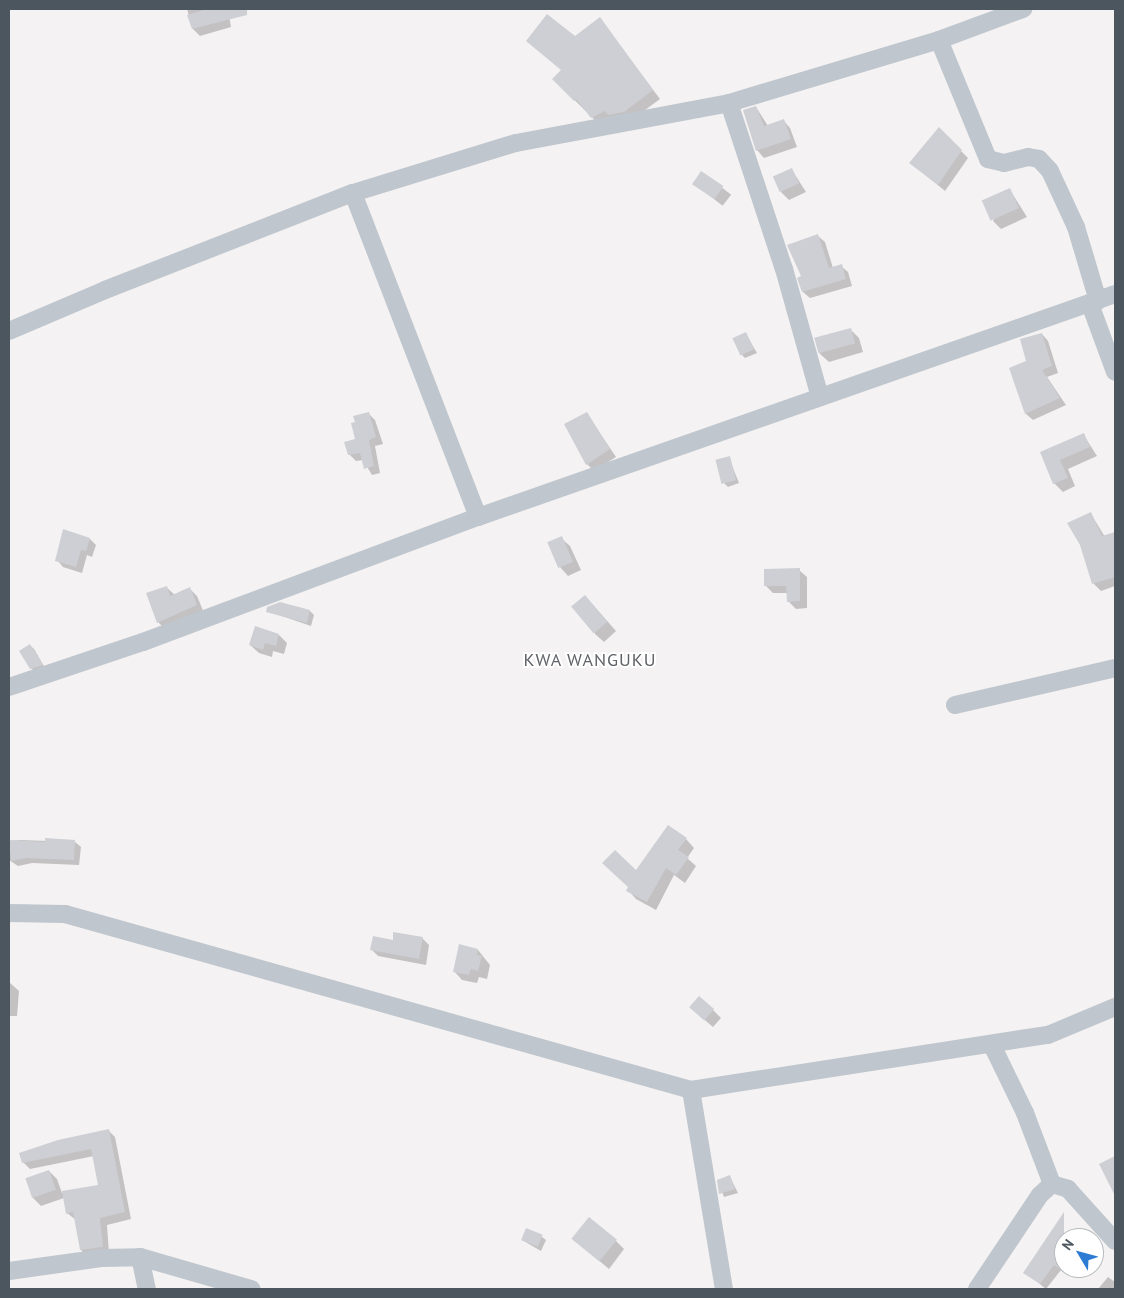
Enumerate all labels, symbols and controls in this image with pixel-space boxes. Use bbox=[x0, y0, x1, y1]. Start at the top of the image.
district label: KWA WANGUKU bbox=[522, 649, 658, 671]
north arrow bbox=[1054, 1228, 1104, 1278]
text: N bbox=[1058, 1235, 1078, 1254]

